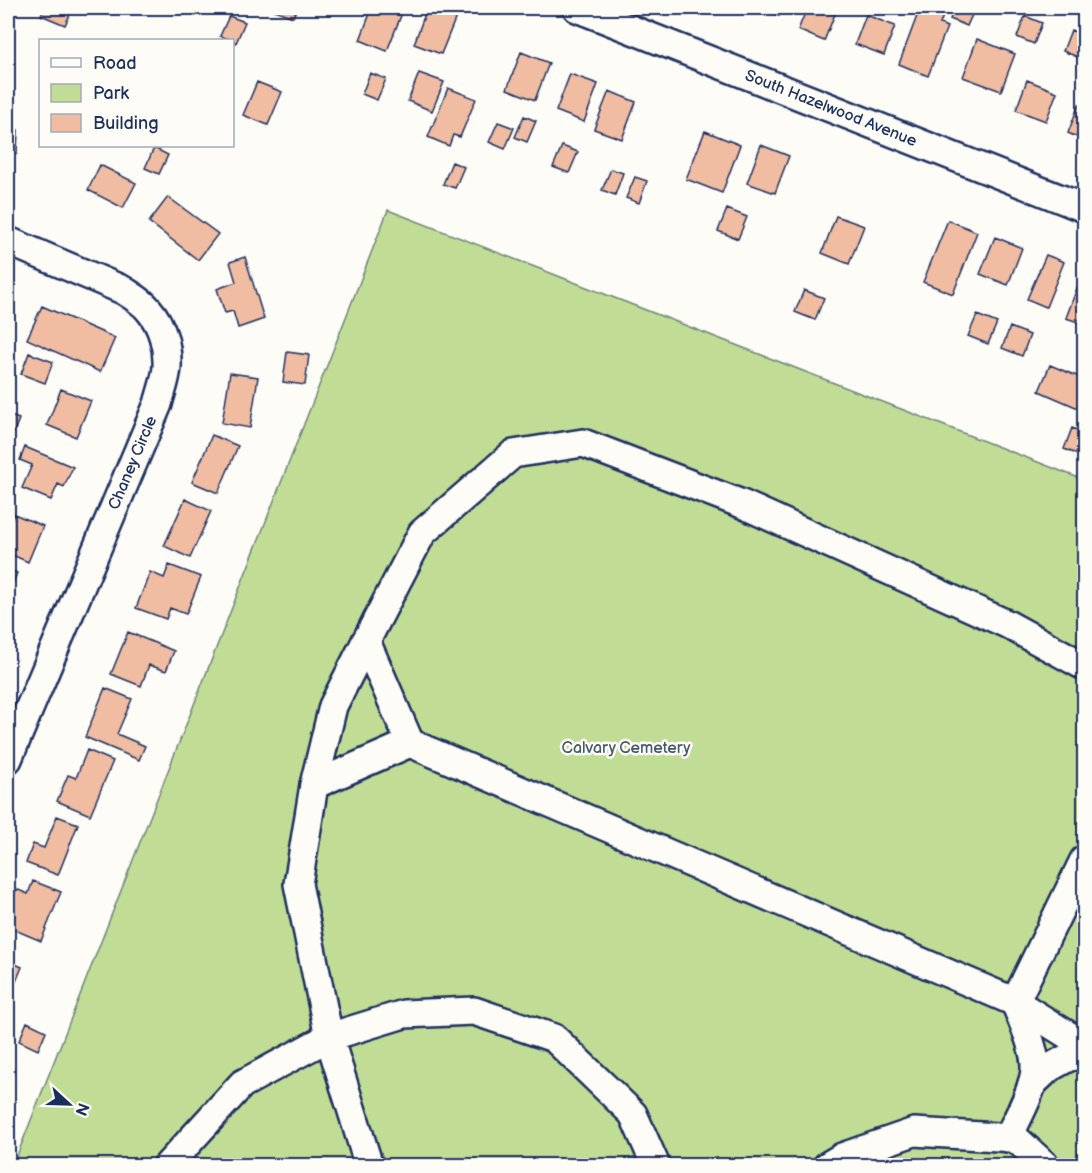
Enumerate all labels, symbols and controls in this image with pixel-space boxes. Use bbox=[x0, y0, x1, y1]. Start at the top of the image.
legend bbox=[39, 39, 234, 147]
text: Road bbox=[93, 53, 137, 74]
street label: South Hazelwood Avenue bbox=[742, 66, 920, 151]
text: Park bbox=[93, 83, 129, 104]
text: Building bbox=[93, 113, 159, 134]
street label: Chaney Circle bbox=[105, 413, 162, 513]
park label: Calvary Cemetery bbox=[562, 739, 691, 758]
north arrow bbox=[39, 1074, 99, 1134]
text: N bbox=[70, 1100, 93, 1118]

